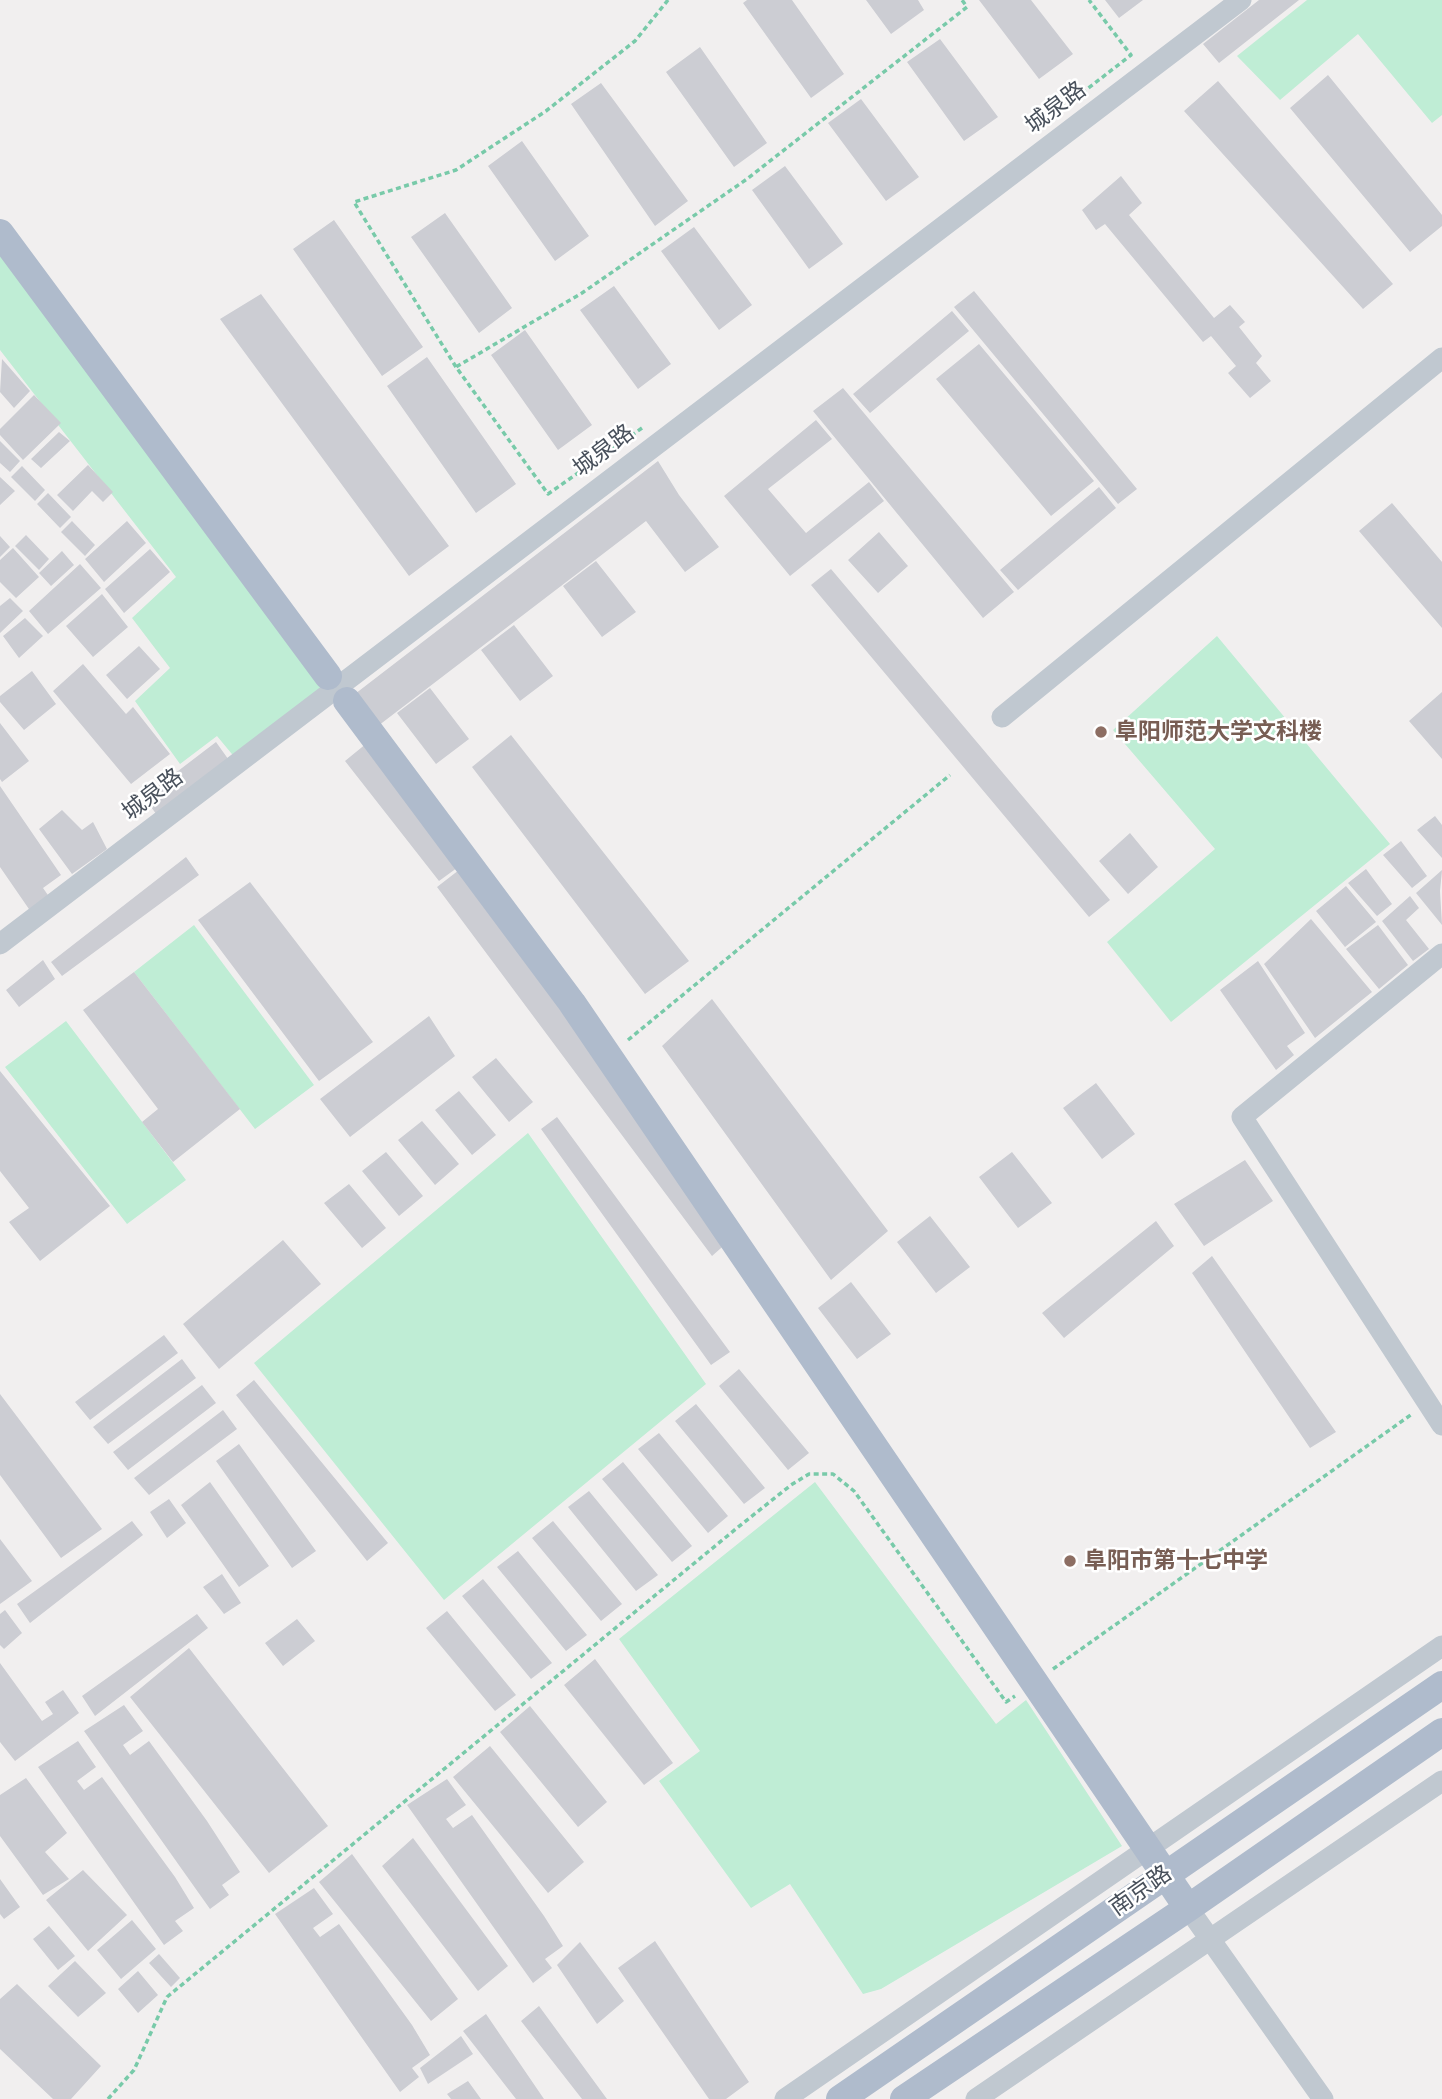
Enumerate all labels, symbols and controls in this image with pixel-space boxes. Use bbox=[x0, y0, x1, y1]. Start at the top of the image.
street label: 城泉路 bbox=[1020, 76, 1092, 140]
street label: 城泉路 bbox=[568, 419, 640, 483]
place label: 阜阳师范大学文科楼 bbox=[1115, 718, 1322, 746]
marker: 阜阳师范大学文科楼 bbox=[1093, 724, 1109, 740]
street label: 城泉路 bbox=[117, 763, 189, 827]
place label: 阜阳市第十七中学 bbox=[1084, 1547, 1268, 1575]
marker: 阜阳市第十七中学 bbox=[1062, 1553, 1078, 1569]
street label: 南京路 bbox=[1105, 1860, 1177, 1922]

